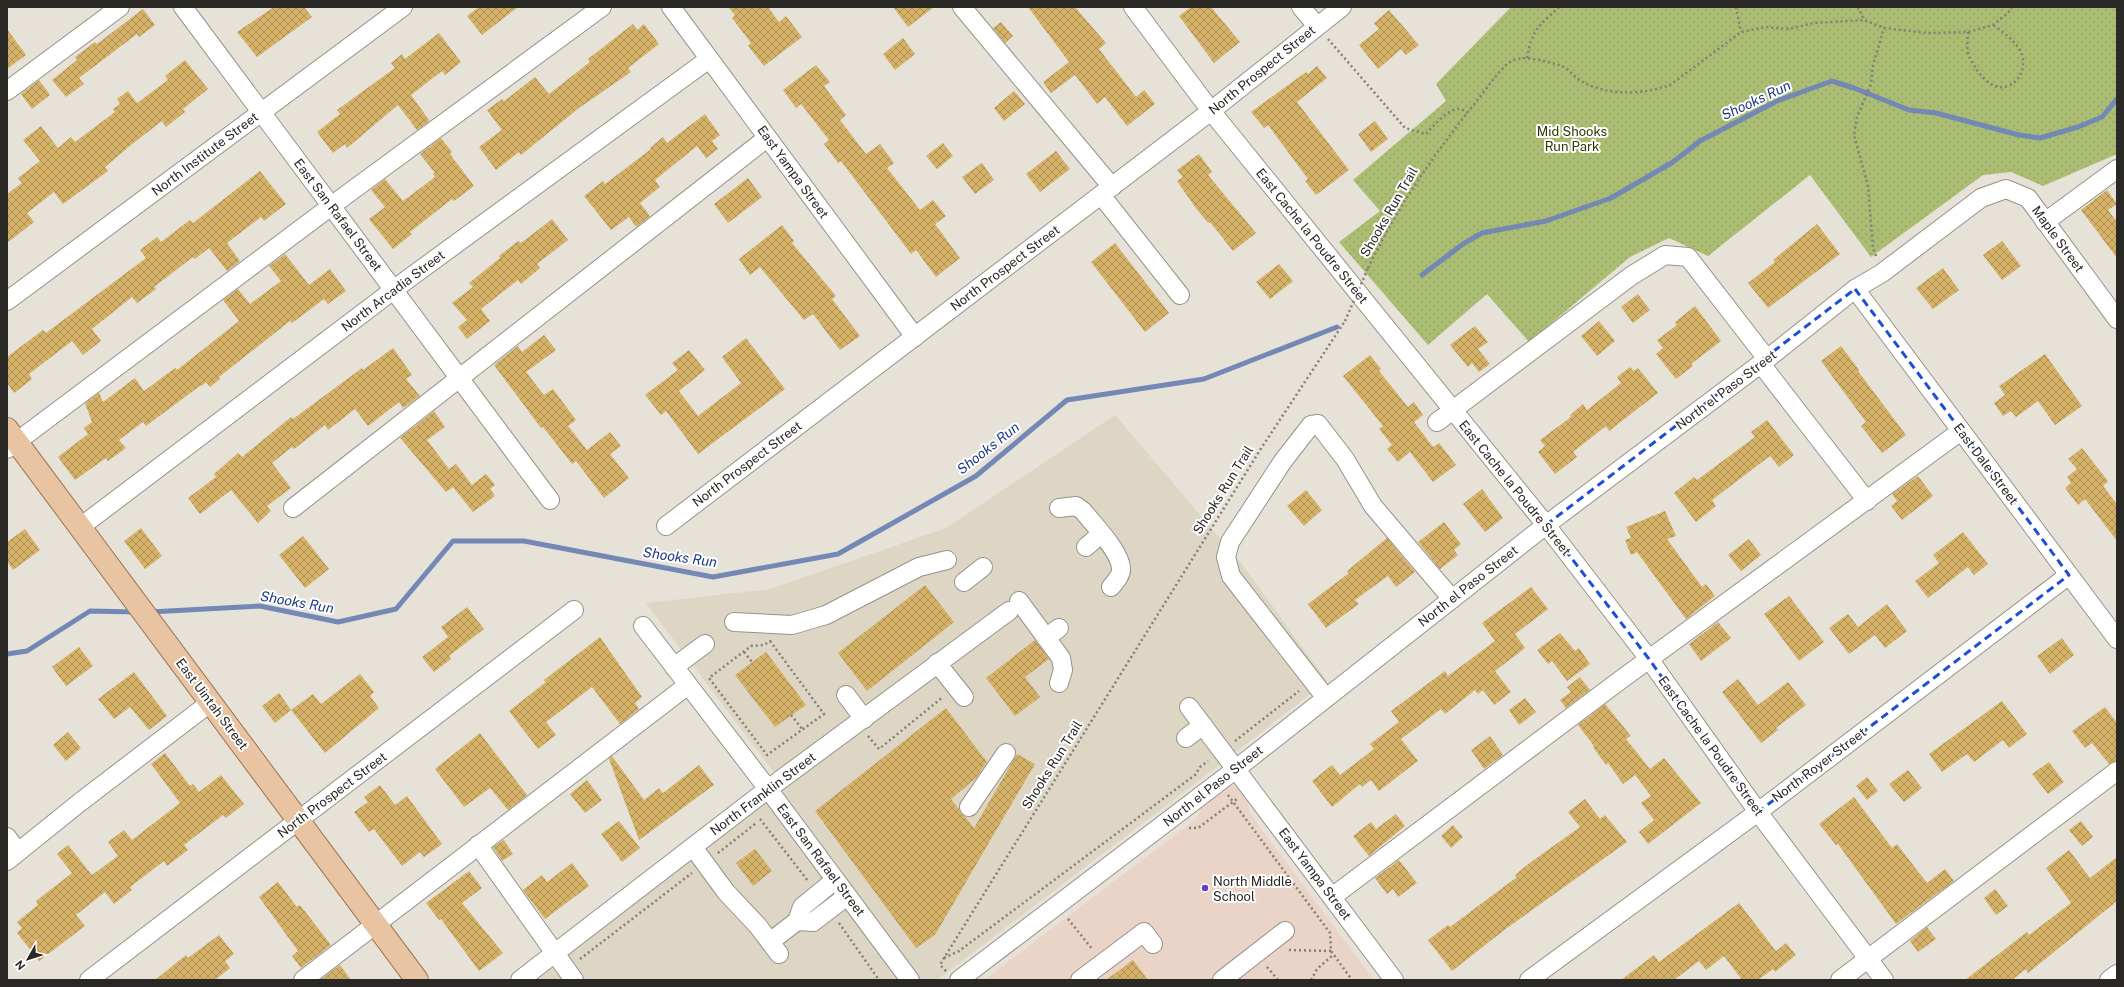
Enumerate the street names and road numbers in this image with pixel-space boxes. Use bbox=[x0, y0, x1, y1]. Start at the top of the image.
street label: North Prospect Street bbox=[1206, 22, 1318, 118]
street label: North Institute Street bbox=[149, 109, 261, 199]
street label: East Yampa Street bbox=[754, 123, 832, 221]
street label: East San Rafael Street bbox=[291, 156, 385, 274]
street label: Shooks Run Trail bbox=[1357, 164, 1421, 260]
street label: East Cache la Poudre Street bbox=[1253, 166, 1371, 306]
street label: Maple Street bbox=[2029, 203, 2087, 275]
street label: North Prospect Street bbox=[947, 222, 1063, 314]
street label: North Arcadia Street bbox=[338, 247, 448, 335]
street label: North el Paso Street bbox=[1673, 347, 1779, 433]
street label: North Prospect Street bbox=[689, 418, 805, 510]
street label: East Cache la Poudre Street bbox=[1456, 418, 1574, 558]
street label: East Dale Street bbox=[1951, 420, 2021, 508]
street label: Shooks Run Trail bbox=[1190, 443, 1256, 537]
street label: North el Paso Street bbox=[1415, 542, 1521, 630]
street label: East Uintah Street bbox=[173, 655, 251, 753]
street label: East Cache la Poudre Street bbox=[1655, 673, 1767, 819]
street label: Shooks Run Trail bbox=[1019, 718, 1085, 812]
street label: North Royer Street bbox=[1769, 725, 1869, 805]
street label: North el Paso Street bbox=[1160, 742, 1266, 830]
street label: North Prospect Street bbox=[274, 749, 390, 841]
street label: North Franklin Street bbox=[707, 749, 819, 839]
street label: East San Rafael Street bbox=[774, 801, 868, 919]
street label: East Yampa Street bbox=[1276, 825, 1354, 923]

